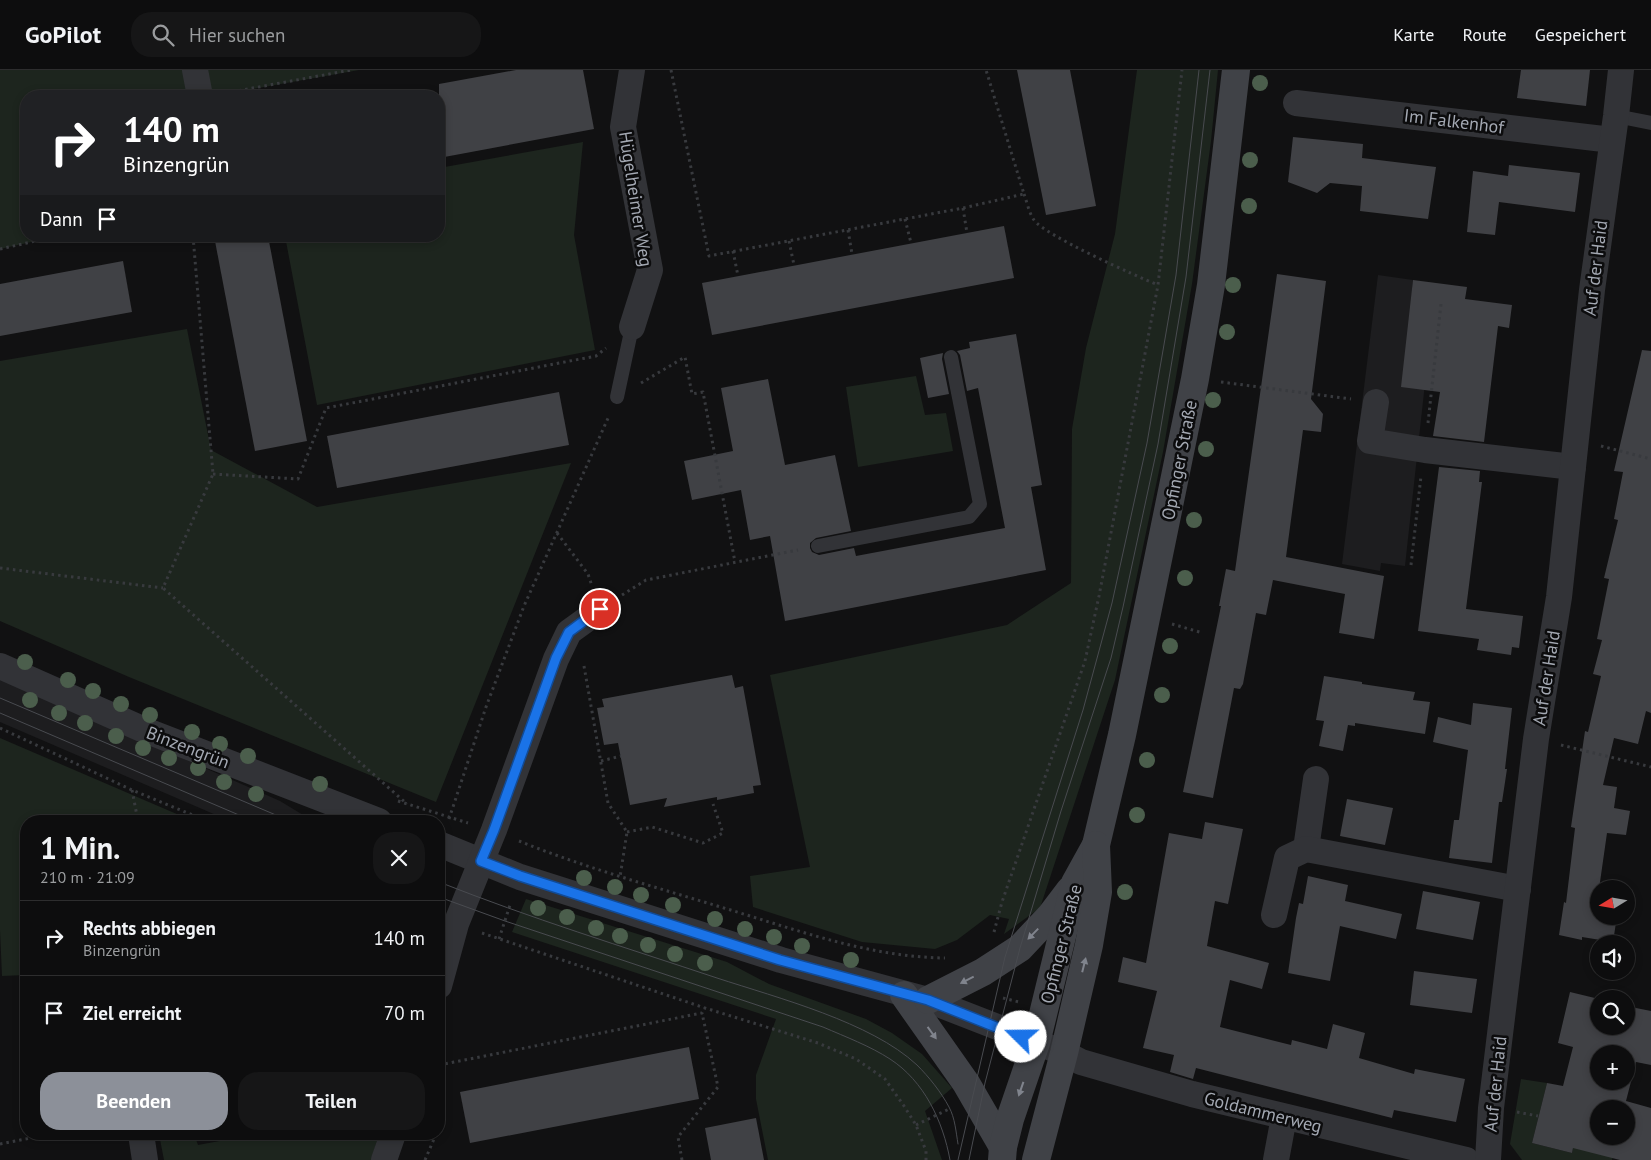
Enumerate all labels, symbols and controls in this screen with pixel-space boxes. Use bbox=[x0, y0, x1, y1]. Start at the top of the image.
search box bbox=[131, 12, 481, 57]
text: GoPilot bbox=[25, 19, 101, 50]
icon: search bbox=[149, 21, 177, 49]
text: Hier suchen bbox=[189, 23, 285, 47]
text: Karte bbox=[1393, 23, 1434, 46]
text: Route bbox=[1462, 23, 1507, 46]
text: Gespeichert bbox=[1535, 23, 1626, 46]
street label: Im Falkenhof bbox=[1403, 103, 1507, 139]
text: 140 m bbox=[123, 106, 220, 152]
icon: right bbox=[40, 110, 105, 175]
street label: Hügelheimer Weg bbox=[614, 130, 658, 268]
text: Binzengrün bbox=[123, 150, 230, 178]
icon: arrive bbox=[93, 205, 121, 233]
text: Dann bbox=[40, 207, 83, 231]
street label: Auf der Haid bbox=[1578, 219, 1612, 317]
street label: Opfinger Straße bbox=[1156, 398, 1202, 522]
pin bbox=[579, 588, 621, 630]
icon: arrive bbox=[586, 595, 614, 623]
street label: Auf der Haid bbox=[1527, 629, 1565, 727]
street label: Binzengrün bbox=[143, 721, 233, 773]
text: 1 Min. bbox=[40, 828, 120, 867]
button: close bbox=[373, 832, 425, 884]
text: 210 m · 21:09 bbox=[40, 867, 135, 887]
north arrow bbox=[1590, 880, 1635, 925]
map controls bbox=[1590, 880, 1635, 1145]
street label: Opfinger Straße bbox=[1035, 882, 1087, 1006]
text: Rechts abbiegen bbox=[83, 916, 216, 940]
icon: right bbox=[40, 924, 68, 952]
text: 140 m bbox=[373, 926, 425, 950]
one-way arrow bbox=[1027, 927, 1039, 939]
button: sound bbox=[1590, 935, 1635, 980]
text: Binzengrün bbox=[83, 940, 161, 960]
one-way arrow bbox=[1081, 958, 1089, 973]
one-way arrow bbox=[960, 976, 975, 984]
button: search bbox=[1590, 990, 1635, 1035]
icon: arrive bbox=[40, 999, 68, 1027]
text: Ziel erreicht bbox=[83, 1001, 181, 1025]
text: 70 m bbox=[384, 1001, 425, 1025]
position arrow bbox=[994, 1010, 1046, 1062]
one-way arrow bbox=[927, 1026, 937, 1040]
street label: Auf der Haid bbox=[1479, 1035, 1511, 1133]
button: + bbox=[1590, 1045, 1635, 1090]
button: Beenden bbox=[40, 1072, 228, 1130]
button: Teilen bbox=[238, 1072, 425, 1130]
one-way arrow bbox=[1016, 1081, 1024, 1096]
street label: Goldammerweg bbox=[1202, 1086, 1324, 1138]
button: − bbox=[1590, 1100, 1635, 1145]

